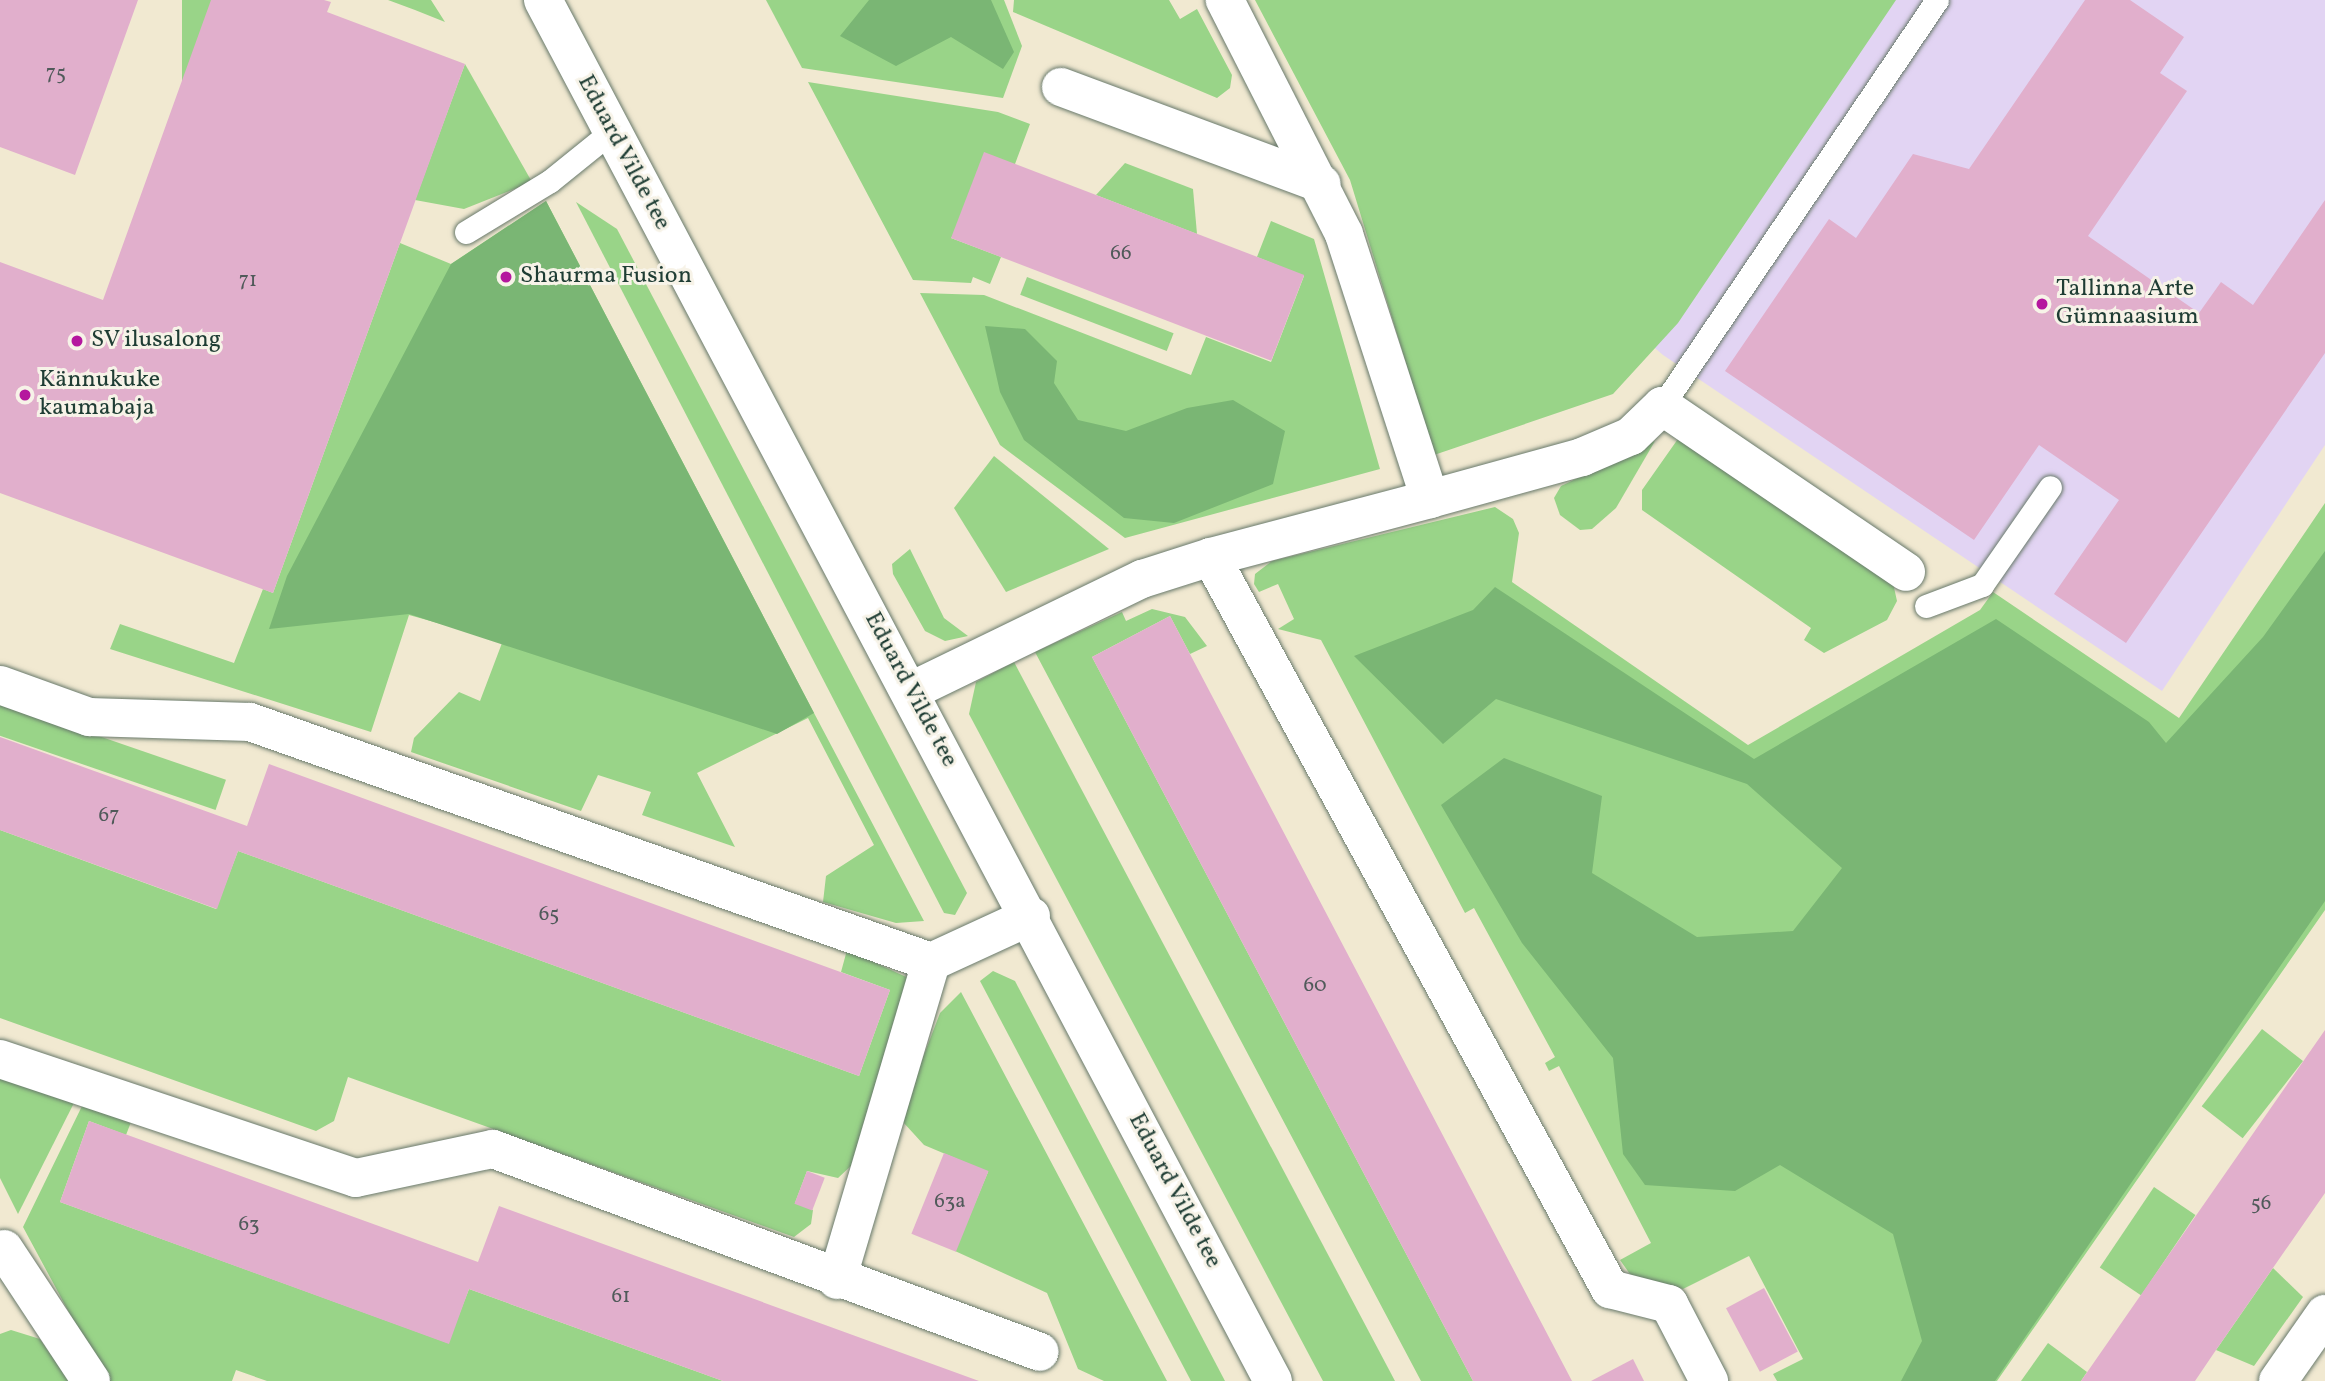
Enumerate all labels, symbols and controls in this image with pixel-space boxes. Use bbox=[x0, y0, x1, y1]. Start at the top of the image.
house number: 75 bbox=[46, 61, 66, 87]
street label: Eduard Vilde tee bbox=[570, 70, 676, 236]
house number: 66 bbox=[1110, 241, 1132, 267]
place label: Shaurma Fusion bbox=[520, 263, 692, 291]
house number: 71 bbox=[239, 268, 257, 294]
marker: Shaurma Fusion bbox=[498, 269, 514, 285]
place label: Tallinna Arte Gümnaasium bbox=[2056, 276, 2199, 332]
marker: Tallinna Arte Gümnaasium bbox=[2034, 296, 2050, 312]
place label: SV ilusalong bbox=[91, 327, 222, 355]
marker: SV ilusalong bbox=[69, 333, 85, 349]
place label: Kännukuke kaumabaja bbox=[39, 367, 160, 423]
marker: Kännukuke kaumabaja bbox=[17, 387, 33, 403]
street label: Eduard Vilde tee bbox=[857, 607, 963, 773]
house number: 67 bbox=[99, 803, 119, 829]
house number: 65 bbox=[539, 902, 559, 928]
house number: 60 bbox=[1303, 973, 1327, 999]
street label: Eduard Vilde tee bbox=[1121, 1108, 1227, 1274]
house number: 63a bbox=[934, 1189, 966, 1215]
house number: 56 bbox=[2251, 1191, 2271, 1217]
house number: 63 bbox=[238, 1212, 260, 1238]
house number: 61 bbox=[612, 1284, 630, 1310]

